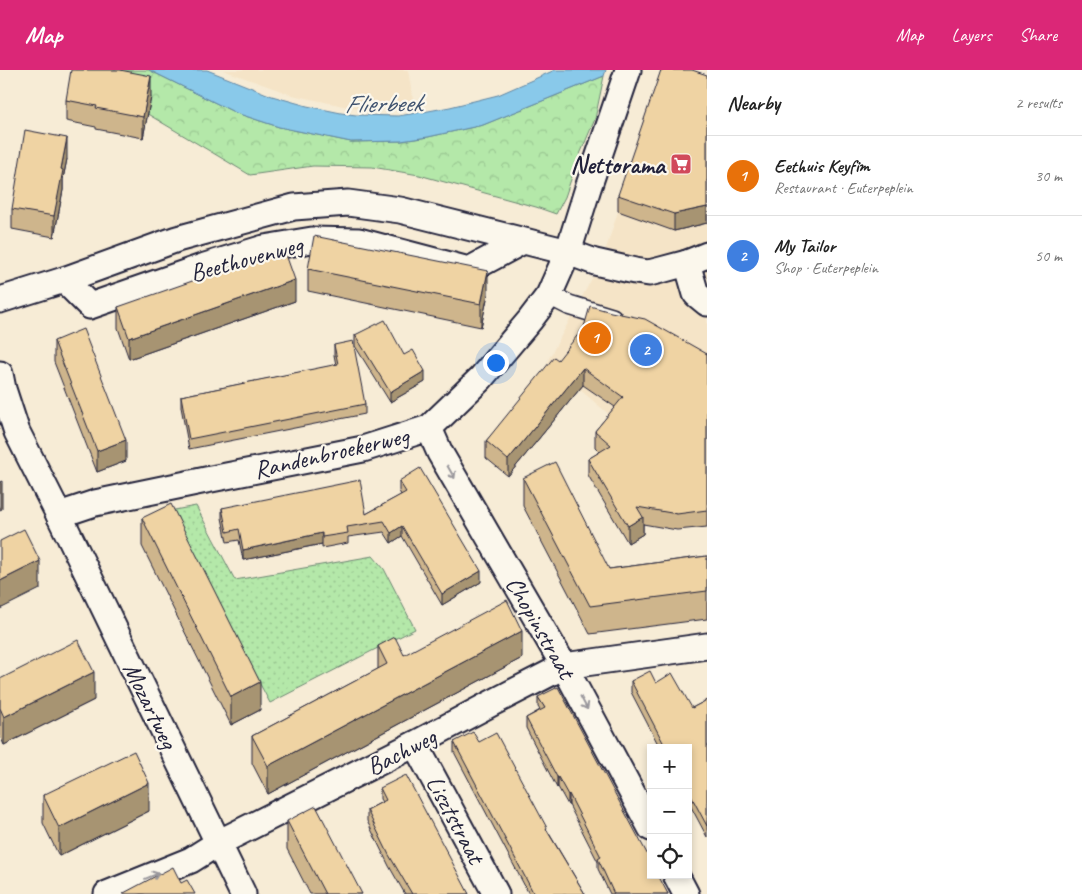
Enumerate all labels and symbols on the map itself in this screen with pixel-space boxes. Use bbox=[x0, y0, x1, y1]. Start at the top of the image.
water label: Flierbeek bbox=[344, 86, 426, 121]
place label: Nettorama bbox=[570, 149, 667, 181]
supermarket icon: Nettorama bbox=[669, 152, 693, 176]
street label: Beethovenweg bbox=[186, 228, 308, 289]
pin: 1 bbox=[579, 319, 611, 357]
pin: 2 bbox=[630, 331, 662, 369]
your location bbox=[483, 350, 509, 376]
street label: Randenbroekerweg bbox=[251, 419, 414, 486]
one-way arrow bbox=[446, 464, 456, 478]
street label: Chopinstraat bbox=[498, 571, 584, 687]
street label: Mozartweg bbox=[116, 657, 186, 756]
one-way arrow bbox=[579, 696, 589, 711]
street label: Bachweg bbox=[361, 720, 443, 783]
street label: Lisztstraat bbox=[419, 770, 493, 871]
one-way arrow bbox=[144, 871, 159, 880]

